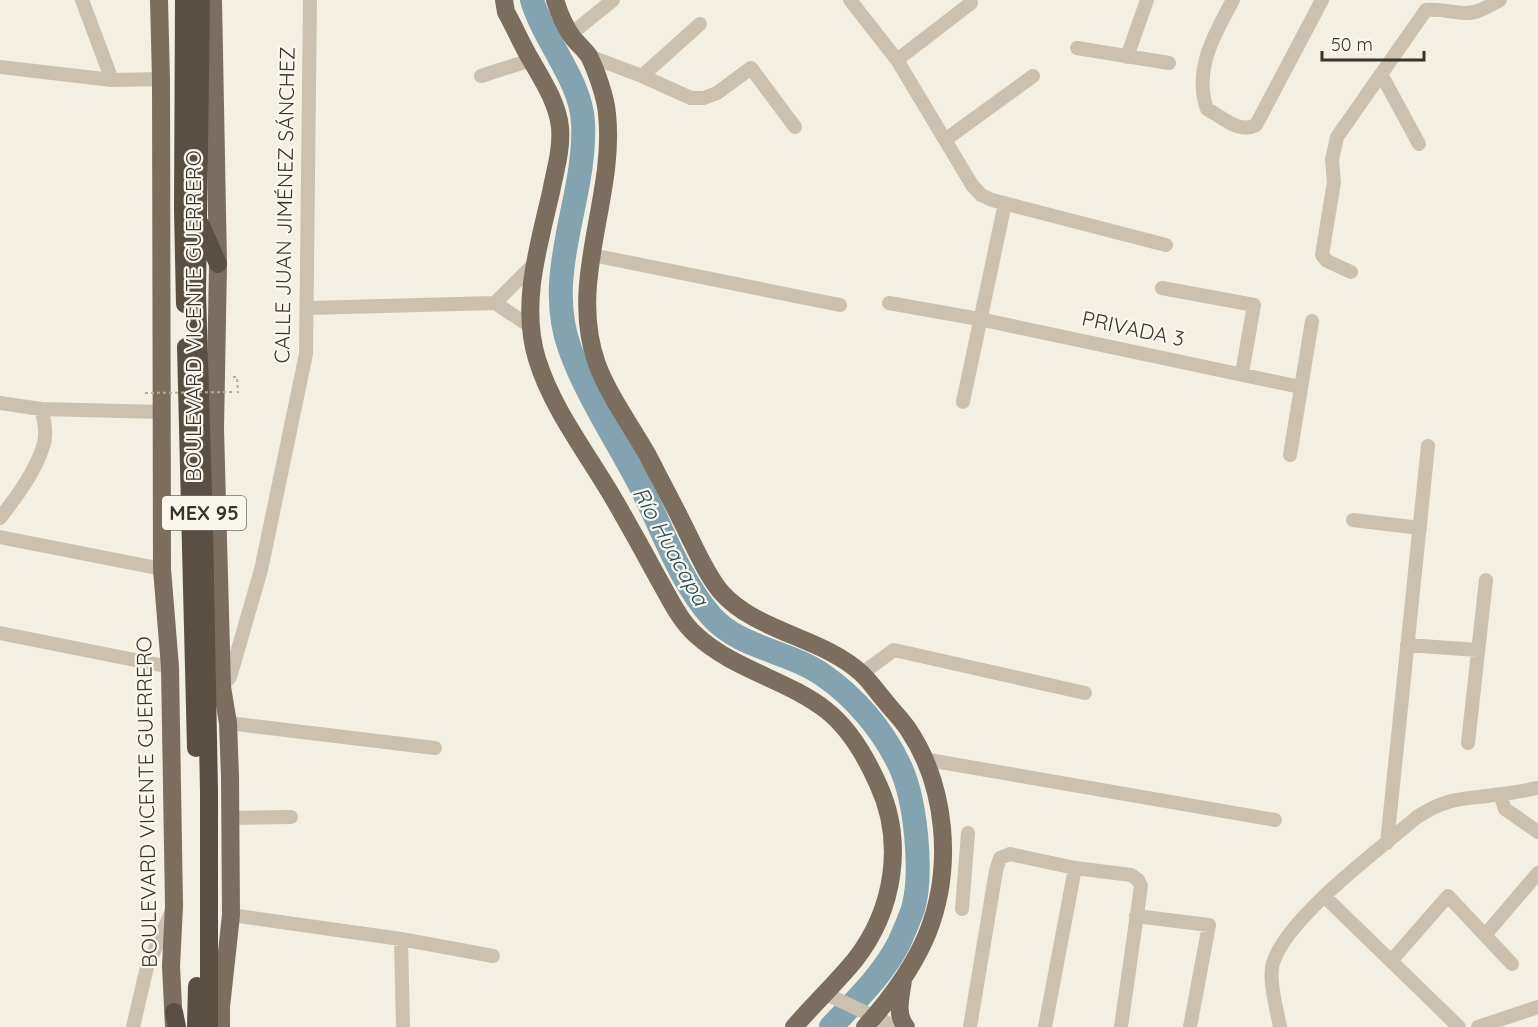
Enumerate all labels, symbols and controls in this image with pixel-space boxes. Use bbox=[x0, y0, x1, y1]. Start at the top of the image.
scale bar bbox=[1322, 24, 1424, 62]
text: 50 m bbox=[1331, 33, 1373, 56]
street label: CALLE JUAN JIMÉNEZ SÁNCHEZ bbox=[268, 46, 300, 364]
street label: BOULEVARD VICENTE GUERRERO bbox=[180, 150, 206, 482]
street label: PRIVADA 3 bbox=[1080, 304, 1187, 352]
water label: Río Huacapa bbox=[627, 482, 716, 612]
road number: MEX 95 bbox=[162, 496, 246, 530]
street label: BOULEVARD VICENTE GUERRERO bbox=[130, 636, 162, 968]

